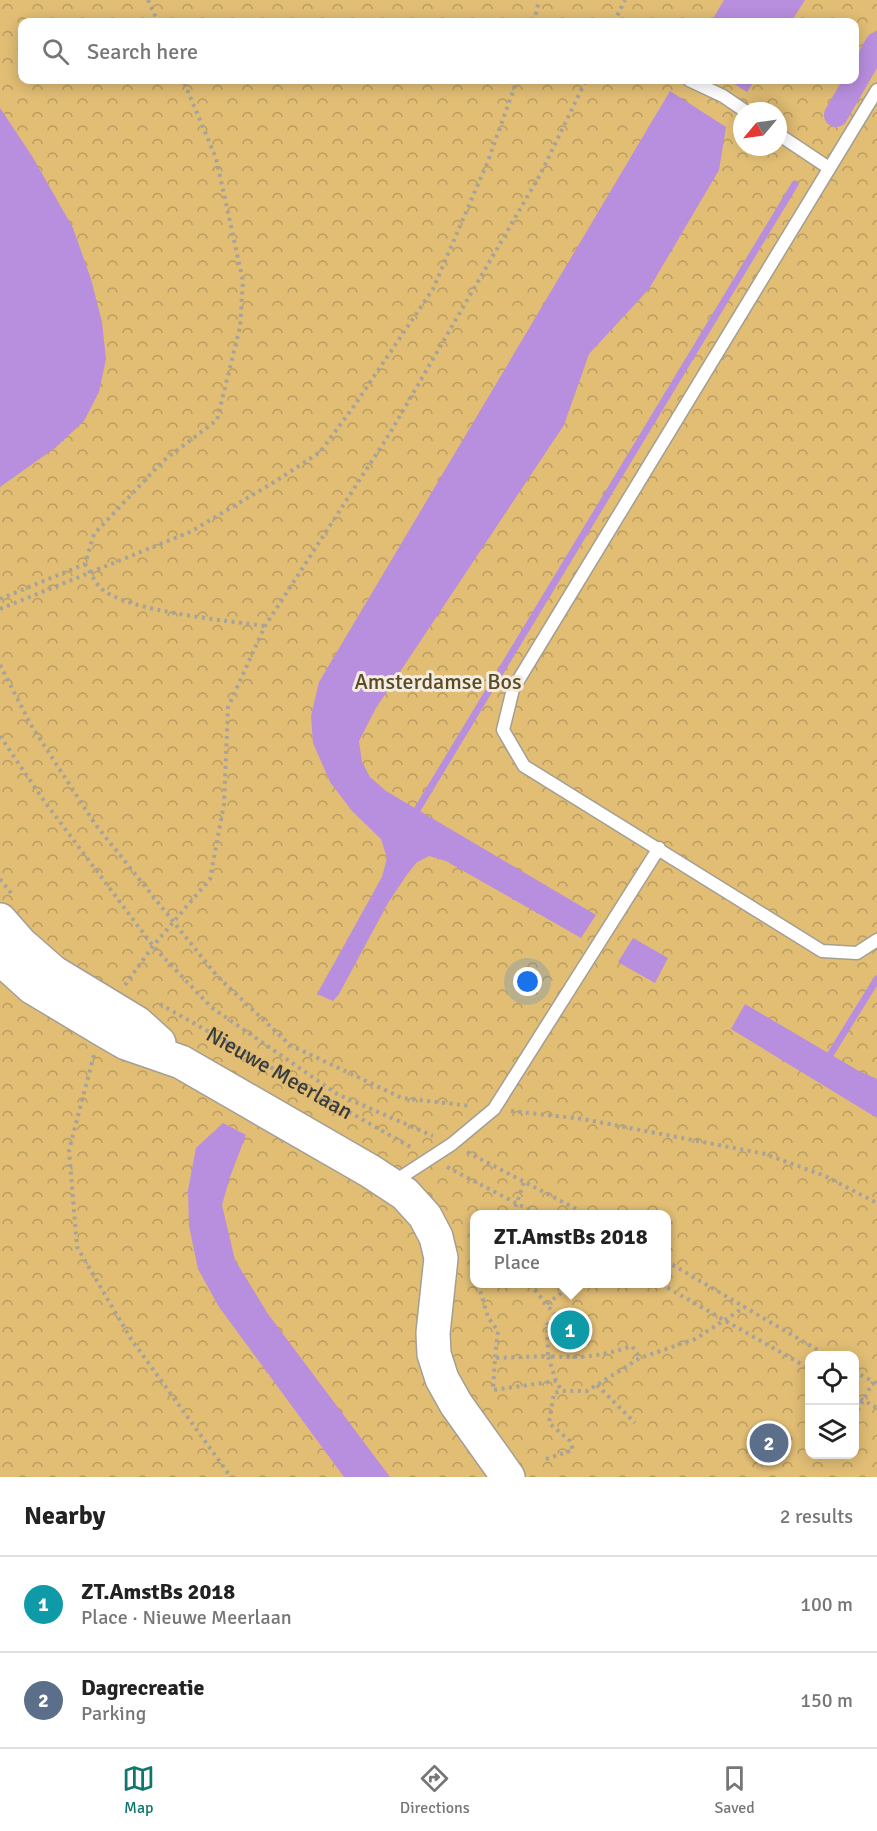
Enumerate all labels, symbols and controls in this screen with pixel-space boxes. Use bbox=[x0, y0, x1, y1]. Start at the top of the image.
search box bbox=[18, 18, 859, 84]
icon: search bbox=[39, 35, 72, 68]
text: Search here bbox=[87, 38, 198, 65]
north arrow bbox=[733, 102, 787, 156]
park label: Amsterdamse Bos bbox=[354, 668, 522, 695]
your location bbox=[513, 967, 542, 996]
street label: Nieuwe Meerlaan bbox=[202, 1020, 358, 1125]
popup bbox=[470, 1210, 671, 1288]
text: ZT.AmstBs 2018 bbox=[493, 1223, 648, 1250]
text: Place bbox=[493, 1250, 540, 1275]
pin: 1 bbox=[550, 1308, 590, 1352]
map controls bbox=[805, 1351, 859, 1459]
button: locate bbox=[805, 1351, 859, 1405]
button: layers bbox=[805, 1405, 859, 1459]
pin: 2 bbox=[750, 1420, 788, 1466]
text: Nearby bbox=[24, 1500, 105, 1532]
text: 2 results bbox=[780, 1504, 853, 1529]
text: ZT.AmstBs 2018 bbox=[81, 1578, 235, 1605]
text: 1 bbox=[38, 1592, 49, 1617]
text: 100 m bbox=[800, 1592, 853, 1617]
text: Place · Nieuwe Meerlaan bbox=[81, 1605, 292, 1630]
text: Dagrecreatie bbox=[81, 1674, 204, 1701]
text: 2 bbox=[38, 1688, 49, 1713]
text: 150 m bbox=[800, 1688, 853, 1713]
text: Parking bbox=[81, 1701, 146, 1726]
tab: Map bbox=[122, 1762, 155, 1818]
tab: Directions bbox=[400, 1762, 470, 1818]
tab: Saved bbox=[714, 1762, 755, 1818]

